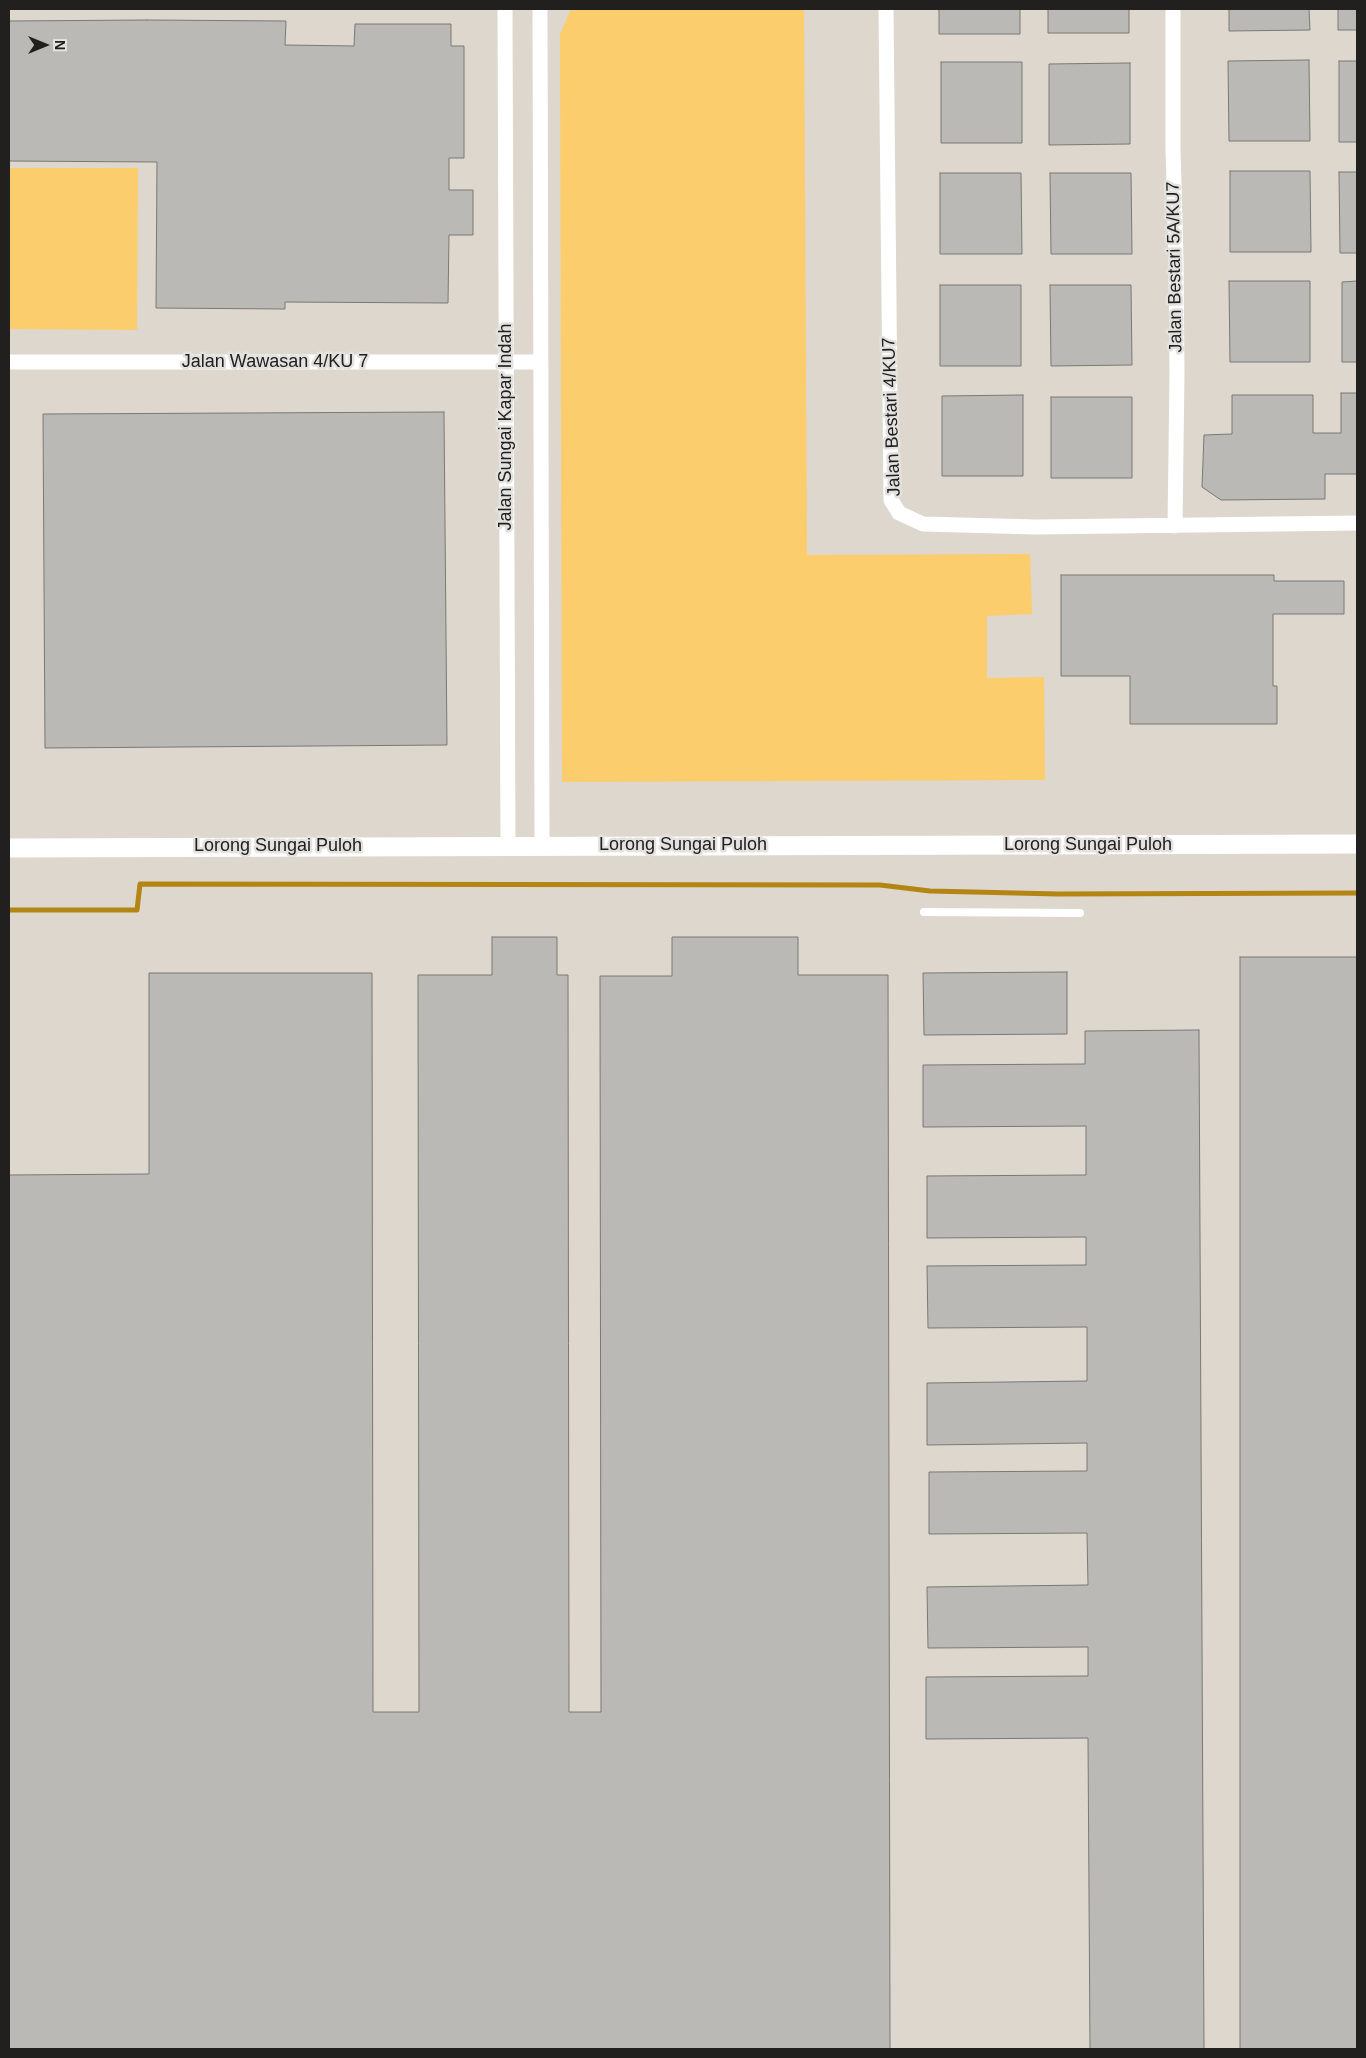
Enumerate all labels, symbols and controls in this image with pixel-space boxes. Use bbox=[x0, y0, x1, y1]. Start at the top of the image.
north arrow bbox=[20, 20, 70, 70]
text: N bbox=[52, 40, 68, 50]
street label: Jalan Bestari 5A/KU7 bbox=[1163, 181, 1187, 353]
street label: Jalan Sungai Kapar Indah bbox=[495, 323, 517, 531]
street label: Jalan Bestari 4/KU7 bbox=[878, 337, 906, 497]
street label: Jalan Wawasan 4/KU 7 bbox=[182, 351, 368, 373]
street label: Lorong Sungai Puloh bbox=[599, 834, 767, 856]
street label: Lorong Sungai Puloh bbox=[1004, 834, 1172, 856]
street label: Lorong Sungai Puloh bbox=[194, 835, 362, 857]

